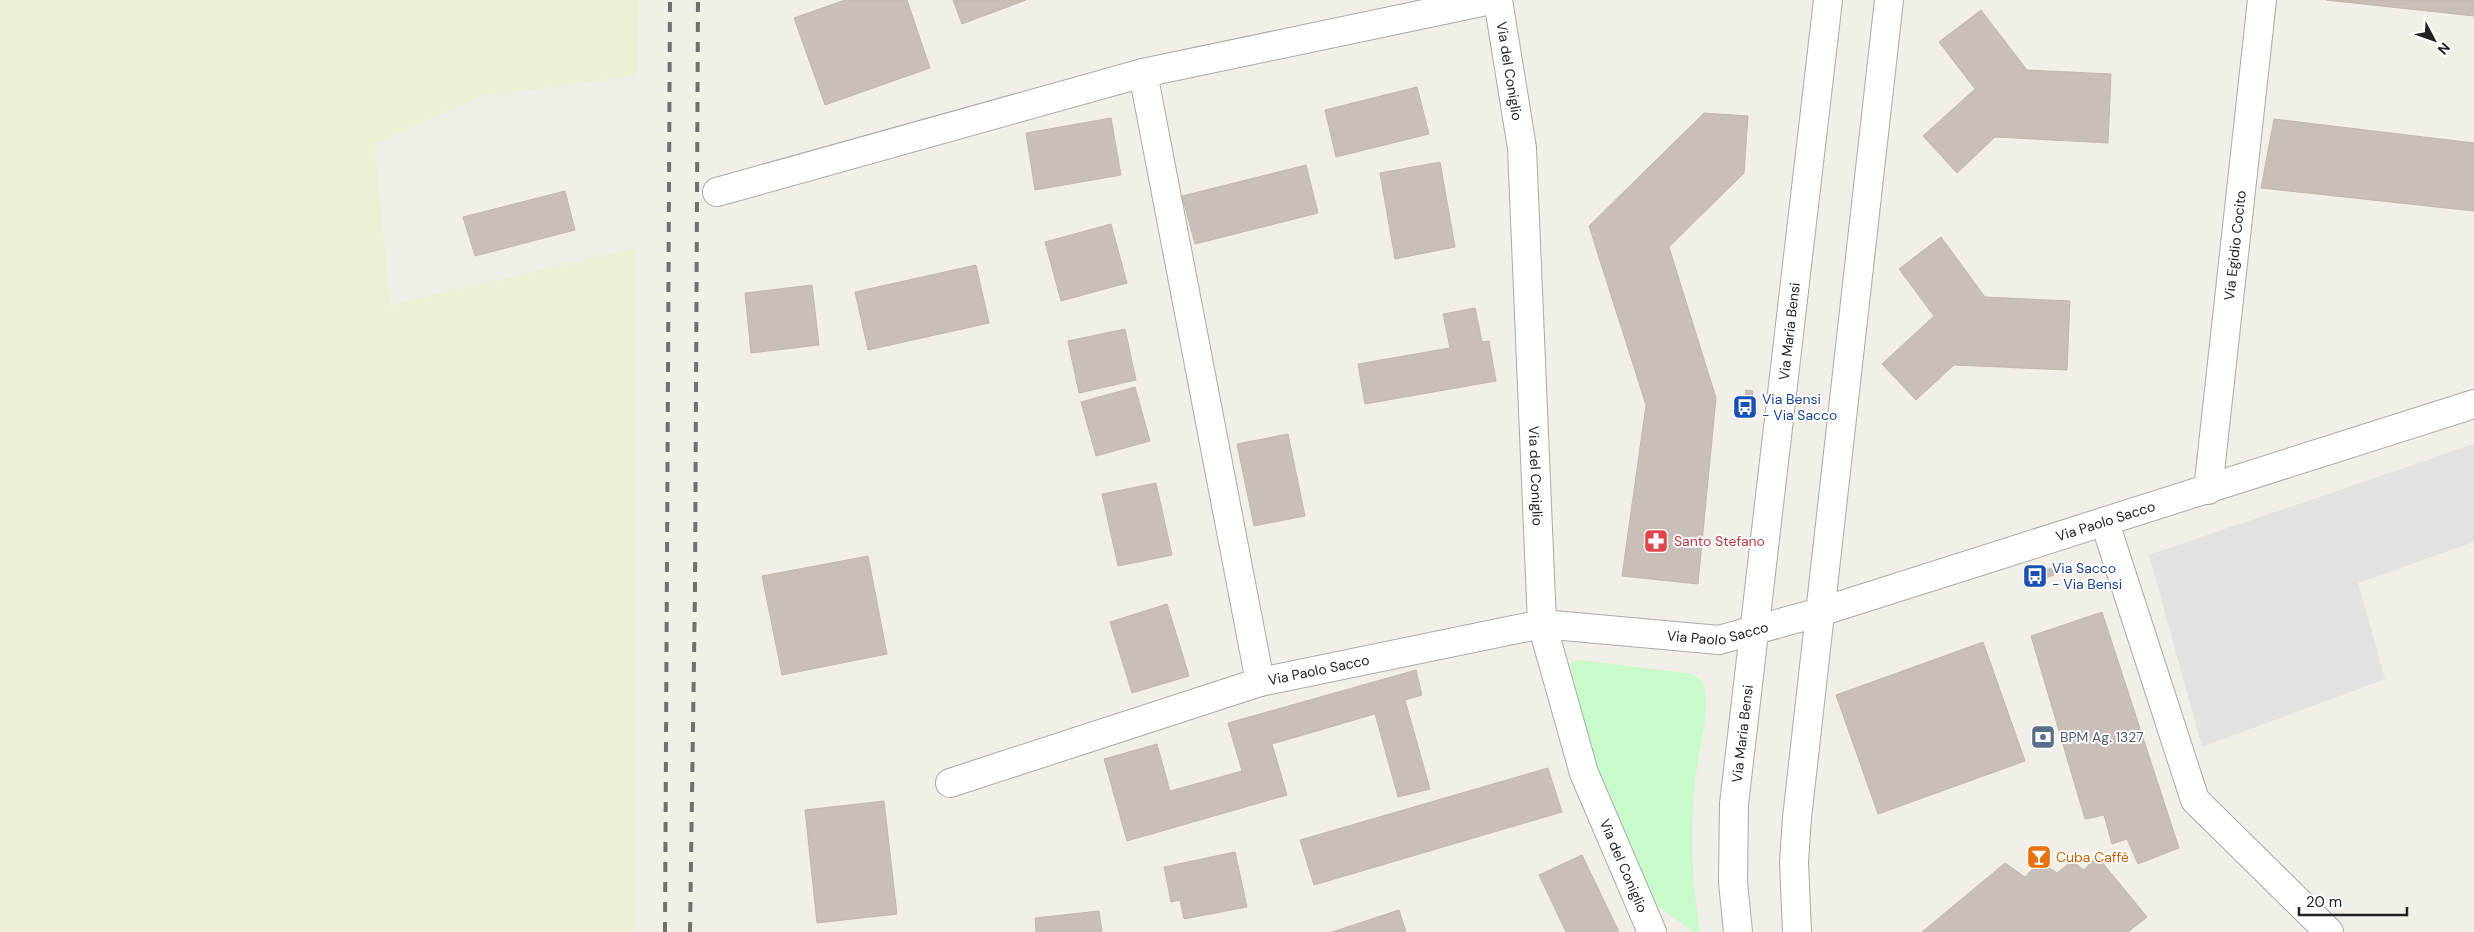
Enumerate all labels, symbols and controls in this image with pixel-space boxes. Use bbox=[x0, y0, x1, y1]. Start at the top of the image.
north arrow bbox=[2409, 15, 2459, 65]
street label: Via del Coniglio bbox=[1493, 20, 1526, 122]
text: N bbox=[2434, 39, 2454, 58]
street label: Via Egidio Cocito bbox=[2220, 189, 2250, 302]
street label: Via Maria Bensi bbox=[1775, 282, 1804, 381]
place label: Via Bensi - Via Sacco bbox=[1762, 390, 1837, 424]
bus stop icon: Via Bensi - Via Sacco bbox=[1732, 394, 1758, 420]
street label: Via del Coniglio bbox=[1525, 425, 1547, 526]
street label: Via Paolo Sacco bbox=[2054, 497, 2157, 545]
pharmacy icon: Santo Stefano bbox=[1643, 528, 1669, 554]
place label: Santo Stefano bbox=[1674, 532, 1765, 550]
place label: Via Sacco - Via Bensi bbox=[2052, 559, 2122, 593]
bus stop icon: Via Sacco - Via Bensi bbox=[2022, 563, 2048, 589]
street label: Via Paolo Sacco bbox=[1666, 618, 1770, 649]
street label: Via Paolo Sacco bbox=[1266, 651, 1371, 689]
street label: Via Maria Bensi bbox=[1728, 684, 1757, 784]
bank icon: BPM Ag. 1327 bbox=[2030, 724, 2056, 750]
place label: BPM Ag. 1327 bbox=[2060, 728, 2144, 746]
street label: Via del Coniglio bbox=[1596, 816, 1652, 915]
bar icon: Cuba Caffè bbox=[2026, 844, 2052, 870]
place label: Cuba Caffè bbox=[2056, 848, 2129, 866]
scale bar bbox=[2299, 884, 2406, 916]
text: 20 m bbox=[2306, 892, 2342, 912]

